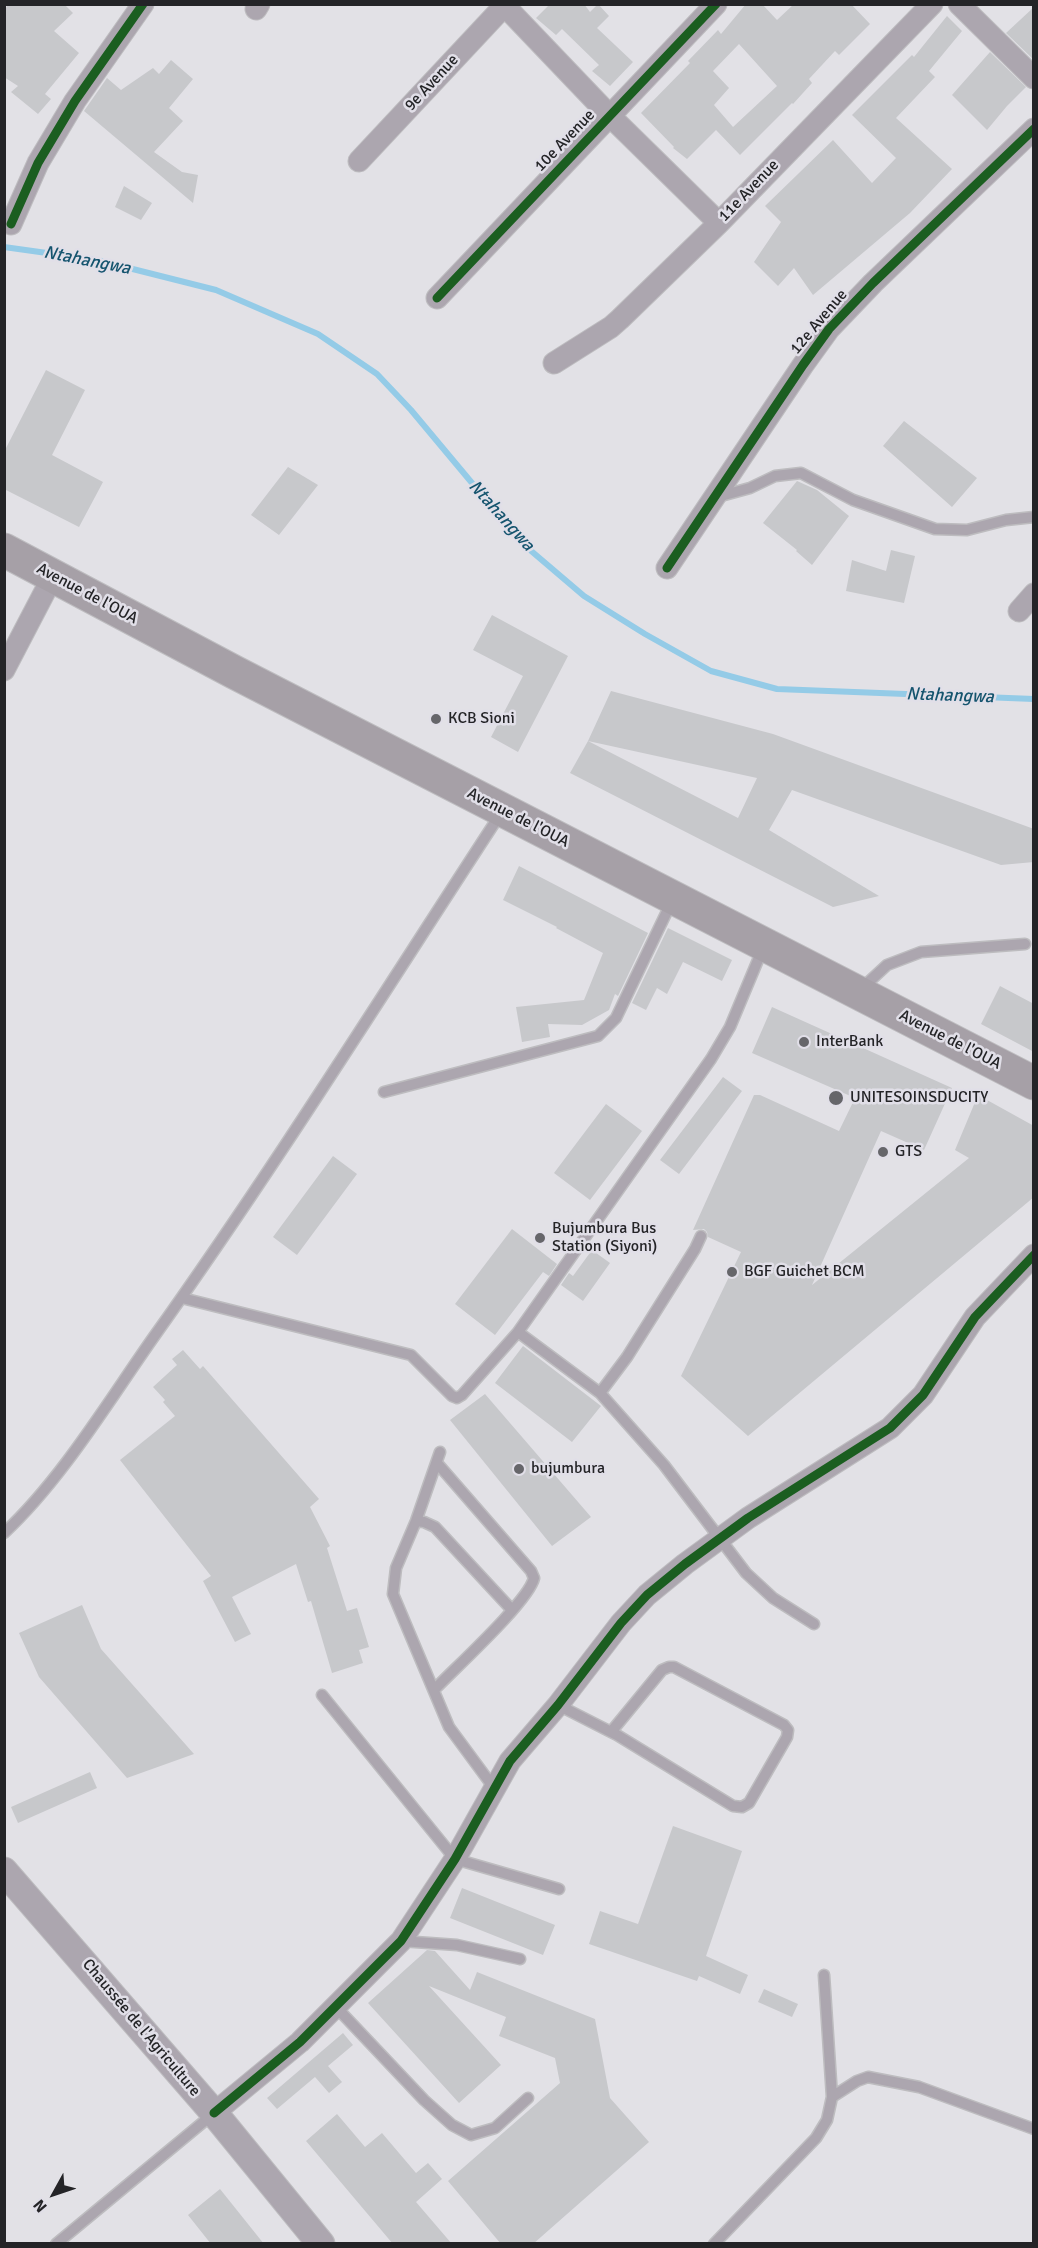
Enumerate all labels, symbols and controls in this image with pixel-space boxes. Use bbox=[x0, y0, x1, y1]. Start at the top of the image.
street label: 9e Avenue bbox=[401, 51, 463, 115]
street label: 10e Avenue bbox=[531, 106, 599, 176]
street label: 11e Avenue bbox=[715, 156, 783, 226]
water label: Ntahangwa bbox=[42, 242, 132, 280]
street label: 12e Avenue bbox=[786, 286, 852, 358]
water label: Ntahangwa bbox=[464, 476, 538, 556]
street label: Avenue de l'OUA bbox=[33, 559, 141, 629]
water label: Ntahangwa bbox=[906, 684, 994, 708]
place label: KCB Sioni bbox=[448, 709, 515, 729]
marker: KCB Sioni bbox=[429, 712, 443, 726]
street label: Avenue de l'OUA bbox=[464, 784, 572, 852]
street label: Avenue de l'OUA bbox=[896, 1006, 1004, 1074]
place label: InterBank bbox=[816, 1032, 883, 1052]
marker: InterBank bbox=[797, 1035, 811, 1049]
place label: UNITESOINSDUCITY bbox=[850, 1088, 988, 1108]
marker: UNITESOINSDUCITY bbox=[827, 1089, 845, 1107]
place label: GTS bbox=[895, 1142, 922, 1162]
marker: GTS bbox=[876, 1145, 890, 1159]
place label: Bujumbura Bus Station (Siyoni) bbox=[552, 1219, 657, 1257]
marker: Bujumbura Bus Station (Siyoni) bbox=[533, 1231, 547, 1245]
place label: BGF Guichet BCM bbox=[744, 1262, 865, 1282]
marker: BGF Guichet BCM bbox=[725, 1265, 739, 1279]
place label: bujumbura bbox=[531, 1459, 605, 1479]
marker: bujumbura bbox=[512, 1462, 526, 1476]
street label: Chaussée de l'Agriculture bbox=[78, 1955, 204, 2101]
north arrow bbox=[24, 2164, 84, 2224]
text: N bbox=[29, 2195, 51, 2216]

